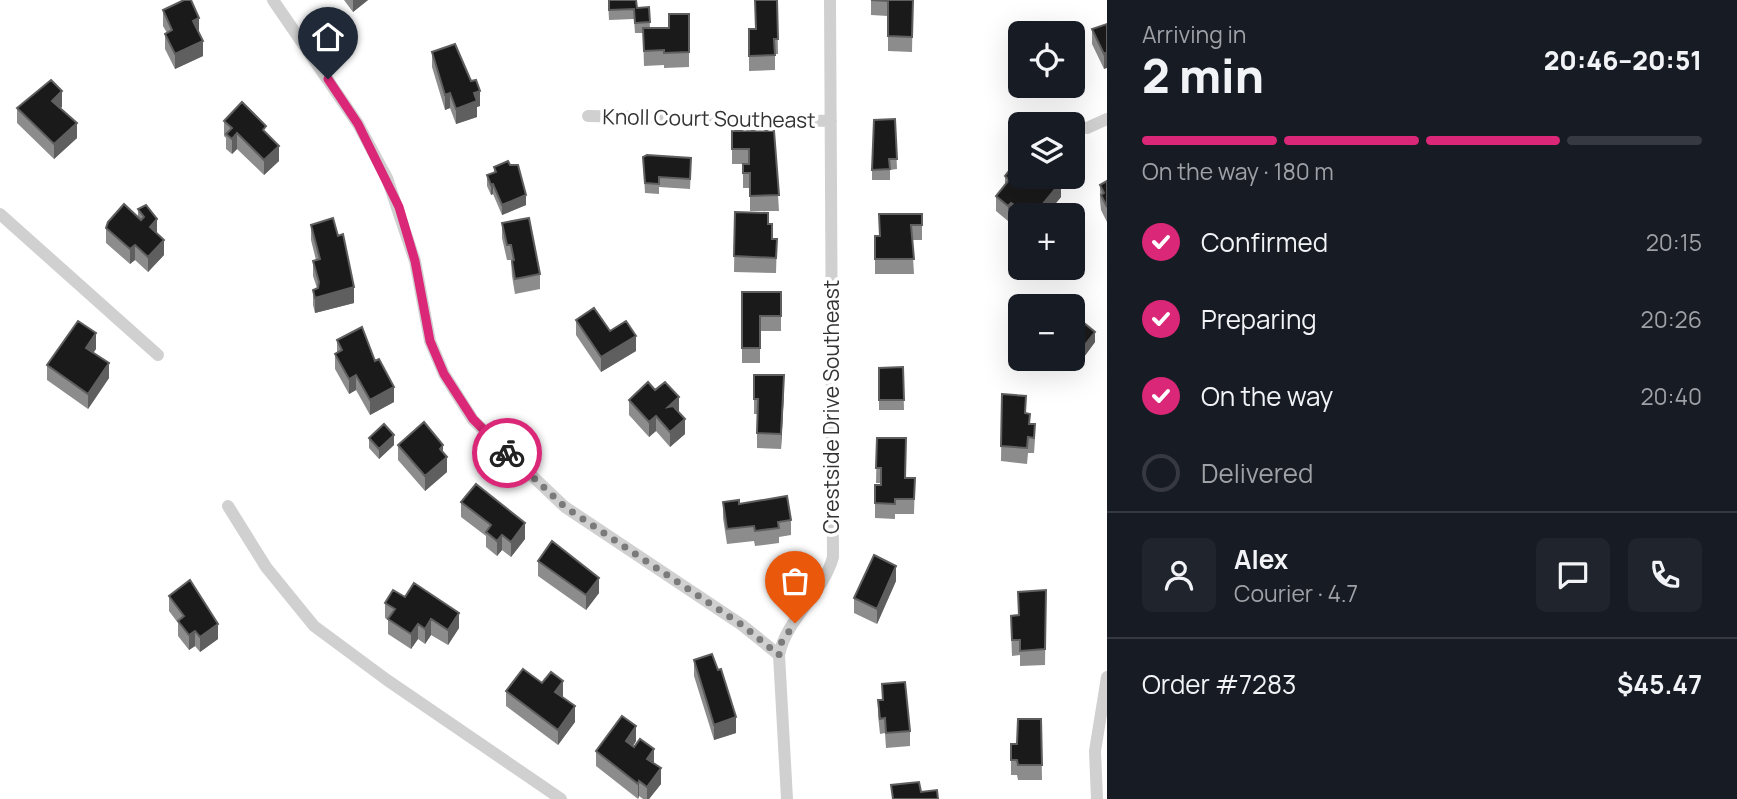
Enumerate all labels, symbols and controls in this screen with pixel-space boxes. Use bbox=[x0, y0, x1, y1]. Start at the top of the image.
pin bbox=[298, 7, 358, 79]
icon: home bbox=[309, 18, 347, 56]
text: Arriving in bbox=[1142, 18, 1247, 50]
map controls bbox=[1008, 21, 1085, 371]
button: locate bbox=[1008, 21, 1085, 98]
text: 20:46–20:51 bbox=[1544, 42, 1702, 78]
text: 2 min bbox=[1142, 44, 1264, 107]
street label: Knoll Court Southeast bbox=[602, 102, 816, 134]
button: layers bbox=[1008, 112, 1085, 189]
text: On the way · 180 m bbox=[1142, 155, 1334, 187]
button: + bbox=[1008, 203, 1085, 280]
icon: check bbox=[1142, 223, 1180, 261]
text: Confirmed bbox=[1201, 224, 1328, 260]
text: 20:15 bbox=[1646, 226, 1702, 258]
street label: Crestside Drive Southeast bbox=[817, 280, 845, 534]
button: − bbox=[1008, 294, 1085, 371]
icon: check bbox=[1142, 300, 1180, 338]
text: Preparing bbox=[1201, 301, 1317, 337]
text: 20:26 bbox=[1641, 303, 1702, 335]
icon: check bbox=[1142, 377, 1180, 415]
text: On the way bbox=[1201, 378, 1333, 414]
text: 20:40 bbox=[1640, 380, 1702, 412]
courier bbox=[472, 418, 542, 488]
icon: bike bbox=[488, 434, 526, 472]
text: Delivered bbox=[1201, 455, 1313, 491]
button: person bbox=[1142, 538, 1216, 612]
button: chat bbox=[1536, 538, 1610, 612]
button: phone bbox=[1628, 538, 1702, 612]
text: Alex bbox=[1234, 541, 1288, 577]
pin bbox=[765, 551, 825, 623]
icon: bag bbox=[776, 562, 814, 600]
text: Courier · 4.7 bbox=[1234, 577, 1358, 609]
text: Order #7283 bbox=[1142, 666, 1296, 702]
text: $45.47 bbox=[1617, 666, 1702, 702]

